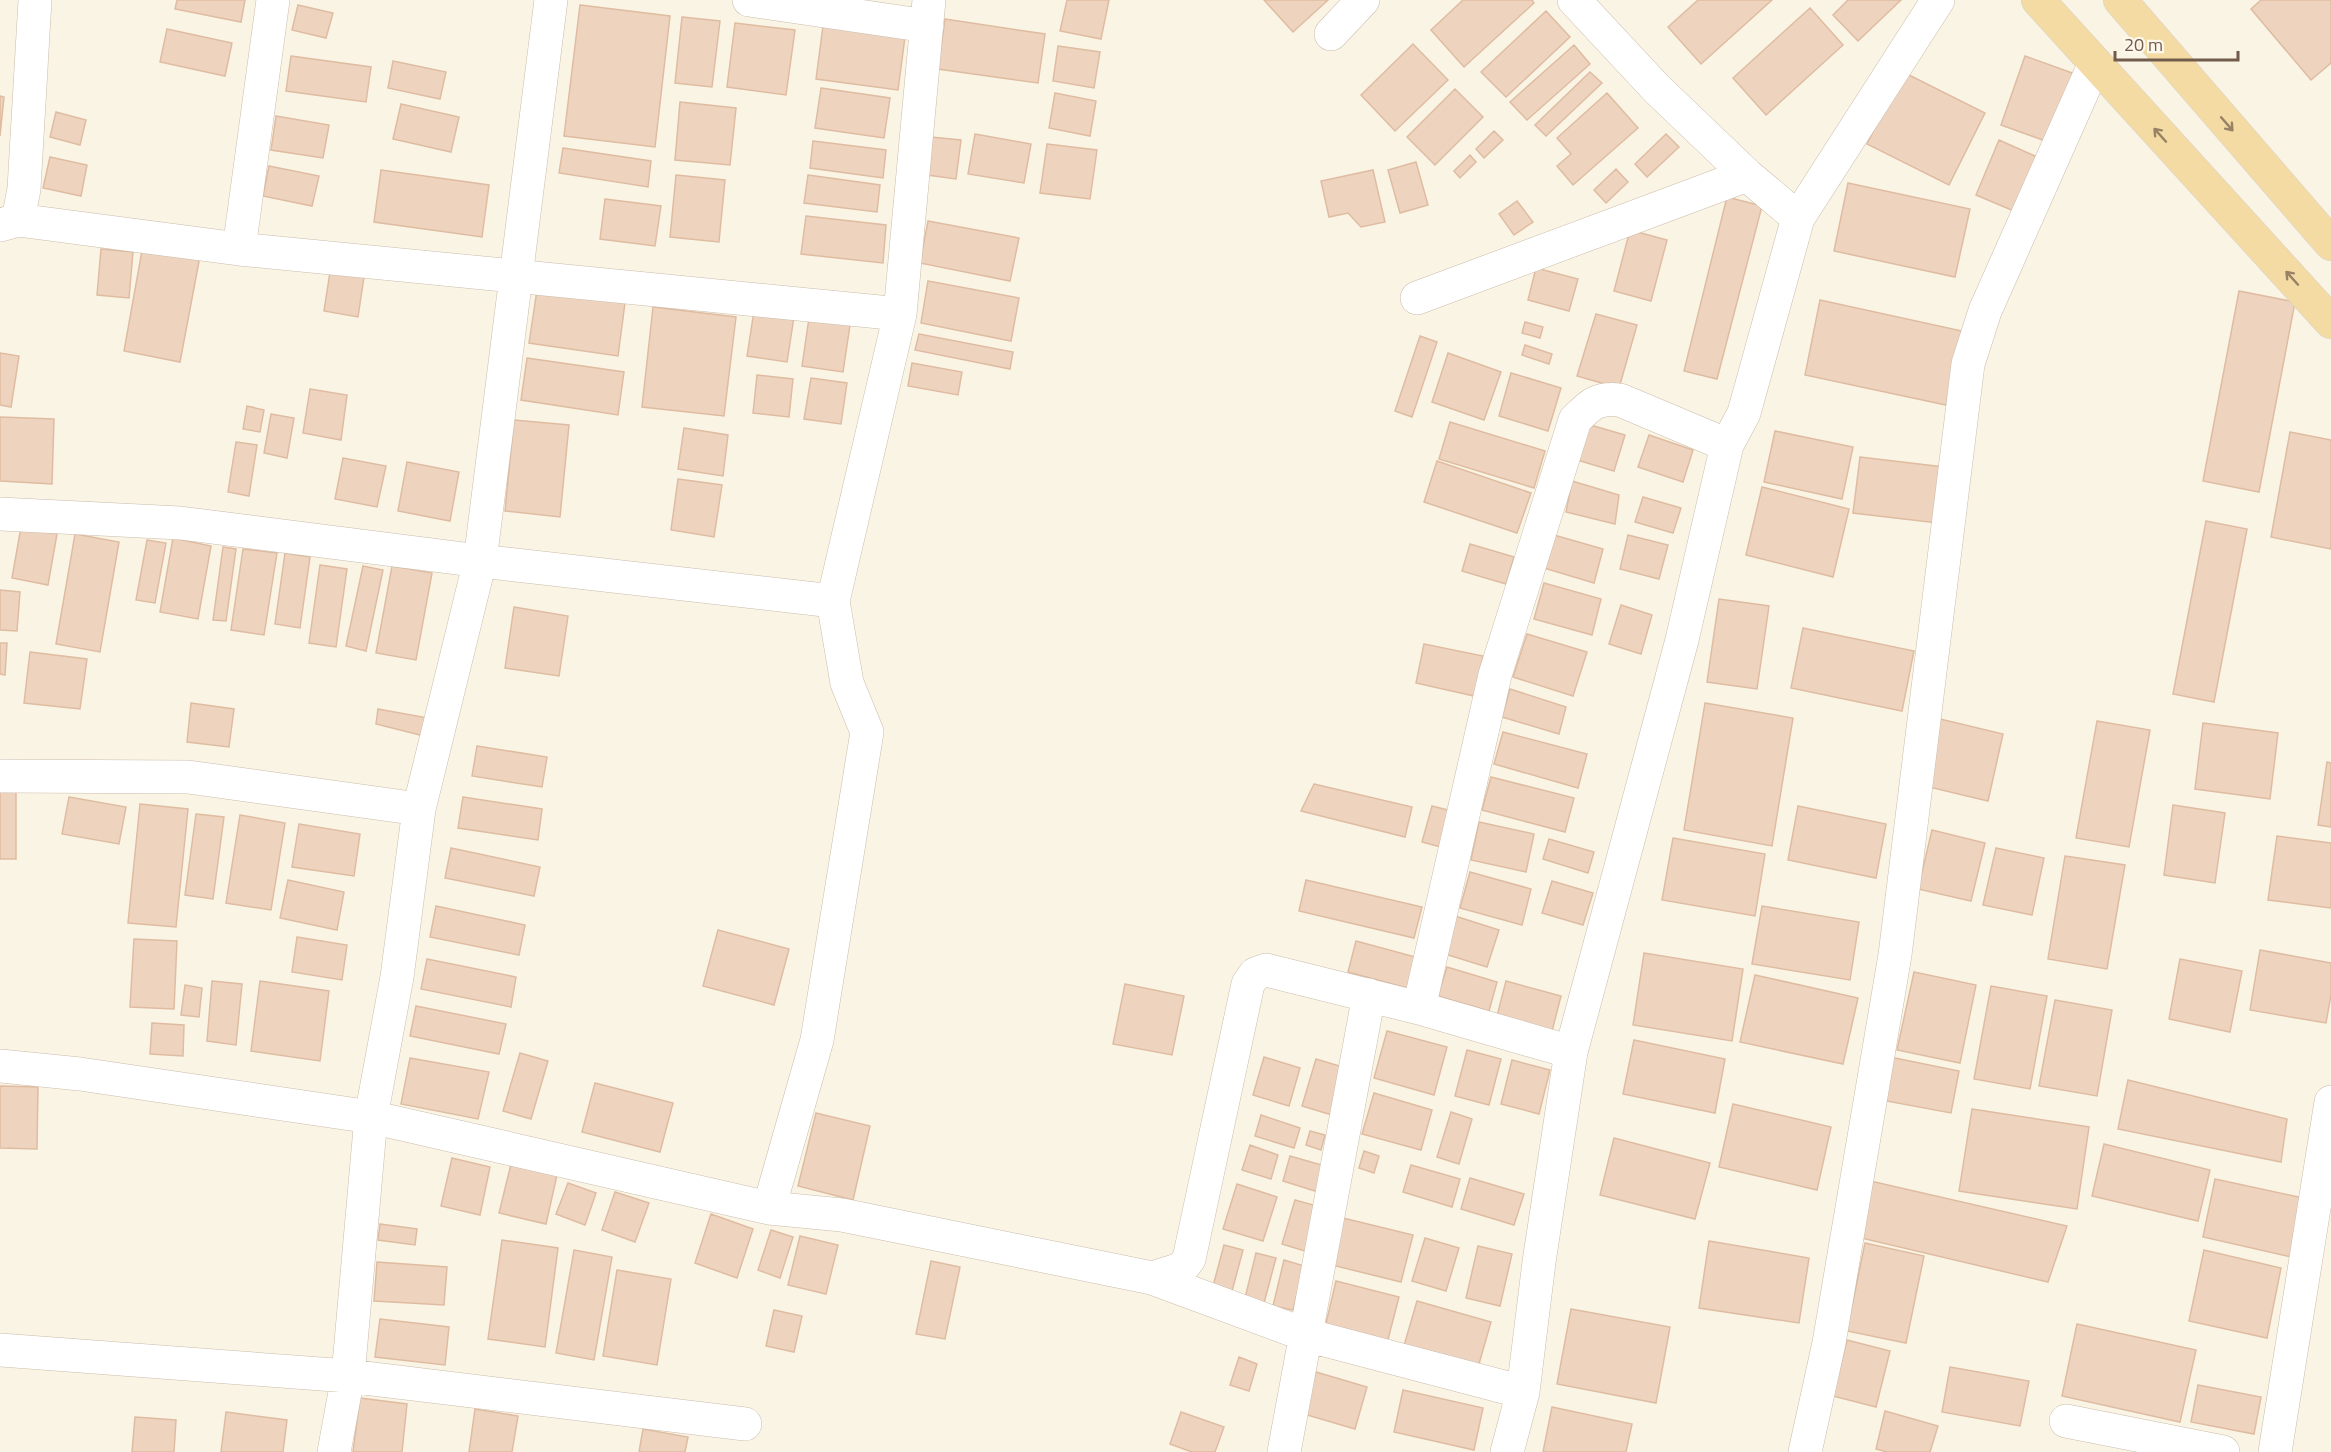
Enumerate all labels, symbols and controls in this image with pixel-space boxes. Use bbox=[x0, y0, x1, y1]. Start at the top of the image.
scale bar bbox=[2115, 24, 2238, 62]
text: 20 m bbox=[2124, 31, 2163, 58]
one-way arrow bbox=[2220, 116, 2234, 131]
one-way arrow bbox=[2153, 127, 2167, 142]
one-way arrow bbox=[2284, 271, 2299, 286]

